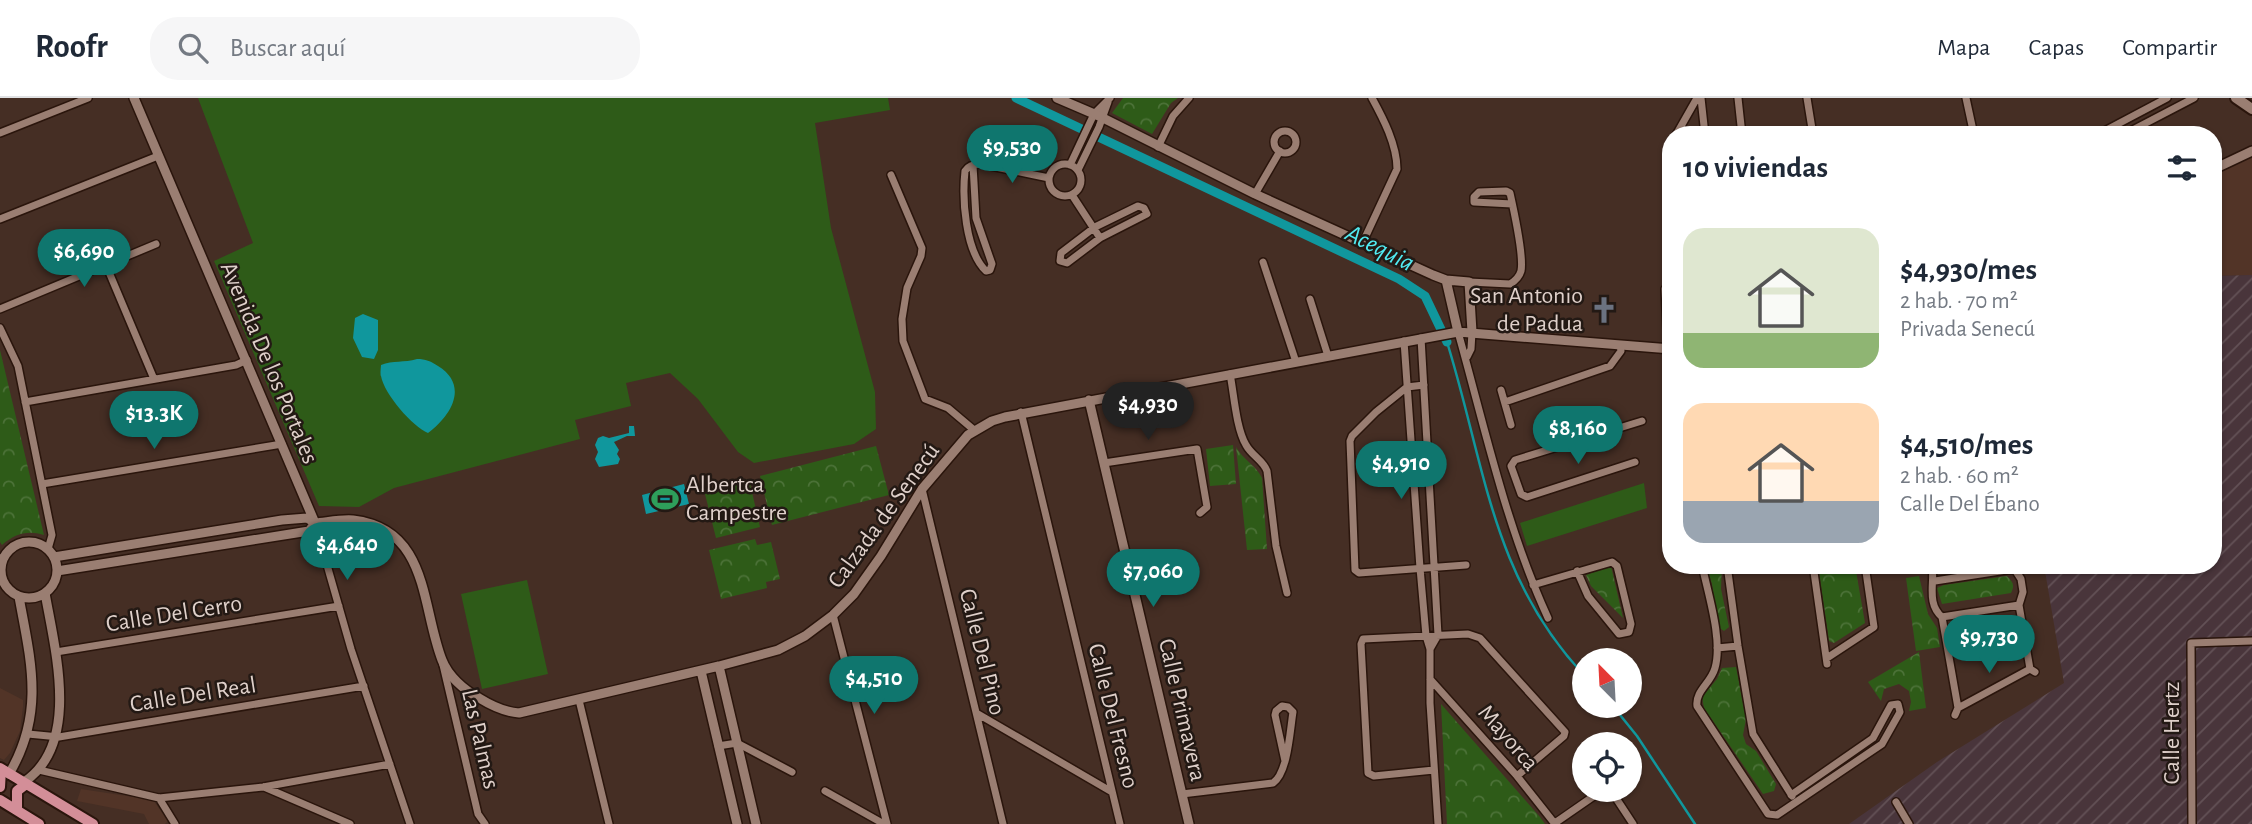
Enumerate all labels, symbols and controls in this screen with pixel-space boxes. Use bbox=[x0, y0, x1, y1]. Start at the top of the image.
search box bbox=[150, 17, 640, 80]
icon: search bbox=[174, 29, 212, 67]
text: Roofr bbox=[35, 31, 108, 64]
text: Buscar aquí bbox=[230, 35, 346, 61]
text: Mapa bbox=[1937, 36, 1990, 60]
text: Capas bbox=[2028, 36, 2084, 60]
text: Compartir bbox=[2122, 36, 2217, 60]
pin: $9,530 bbox=[955, 126, 1069, 185]
text: $9,530 bbox=[983, 136, 1041, 159]
icon: filters bbox=[2163, 149, 2201, 187]
text: 10 viviendas bbox=[1683, 153, 1828, 183]
water label: Acequia bbox=[1341, 219, 1418, 276]
pin: $6,690 bbox=[27, 230, 141, 289]
text: $6,690 bbox=[54, 240, 114, 263]
text: $4,930/mes bbox=[1900, 255, 2037, 285]
icon: home bbox=[1739, 256, 1823, 340]
street label: Avenida De los Portales bbox=[216, 259, 322, 467]
place label: San Antonio de Padua bbox=[1470, 284, 1583, 336]
text: 2 hab. · 70 m² bbox=[1900, 290, 2018, 313]
church icon: San Antonio de Padua bbox=[1589, 295, 1619, 325]
text: Privada Senecú bbox=[1900, 318, 2035, 341]
pin: $4,930 bbox=[1091, 382, 1205, 442]
pin: $13.3K bbox=[97, 392, 211, 451]
text: $4,930 bbox=[1118, 393, 1178, 416]
text: $13.3K bbox=[125, 402, 183, 425]
pin: $8,160 bbox=[1521, 406, 1635, 466]
text: $8,160 bbox=[1549, 417, 1607, 440]
text: $4,510/mes bbox=[1900, 430, 2033, 460]
icon: home bbox=[1739, 431, 1823, 515]
street label: Calzada de Senecú bbox=[824, 439, 944, 593]
pin: $4,910 bbox=[1344, 442, 1458, 501]
text: $4,910 bbox=[1372, 452, 1430, 475]
text: 2 hab. · 60 m² bbox=[1900, 465, 2019, 488]
place label: Albertca Campestre bbox=[686, 473, 787, 525]
sports icon: Albertca Campestre bbox=[650, 484, 680, 514]
text: Calle Del Ébano bbox=[1900, 493, 2040, 516]
pin: $4,640 bbox=[290, 522, 404, 582]
text: $4,640 bbox=[316, 533, 378, 556]
pin: $7,060 bbox=[1096, 550, 1210, 609]
text: $7,060 bbox=[1123, 560, 1183, 583]
street label: Calle Del Pino bbox=[955, 586, 1009, 718]
street label: Calle Del Cerro bbox=[104, 591, 244, 637]
pin: $9,730 bbox=[1932, 616, 2046, 675]
text: $9,730 bbox=[1960, 626, 2018, 649]
street label: Calle Primavera bbox=[1154, 636, 1210, 784]
street label: Calle Del Fresno bbox=[1083, 641, 1143, 791]
north arrow bbox=[1572, 648, 1642, 718]
map controls bbox=[1572, 648, 1642, 802]
pin: $4,510 bbox=[817, 656, 931, 716]
text: $4,510 bbox=[845, 667, 903, 690]
street label: Calle Del Real bbox=[128, 673, 258, 717]
street label: Calle Hertz bbox=[2160, 682, 2184, 784]
street label: Las Palmas bbox=[457, 687, 503, 791]
street label: Mayorca bbox=[1473, 700, 1543, 776]
button: locate bbox=[1572, 732, 1642, 802]

